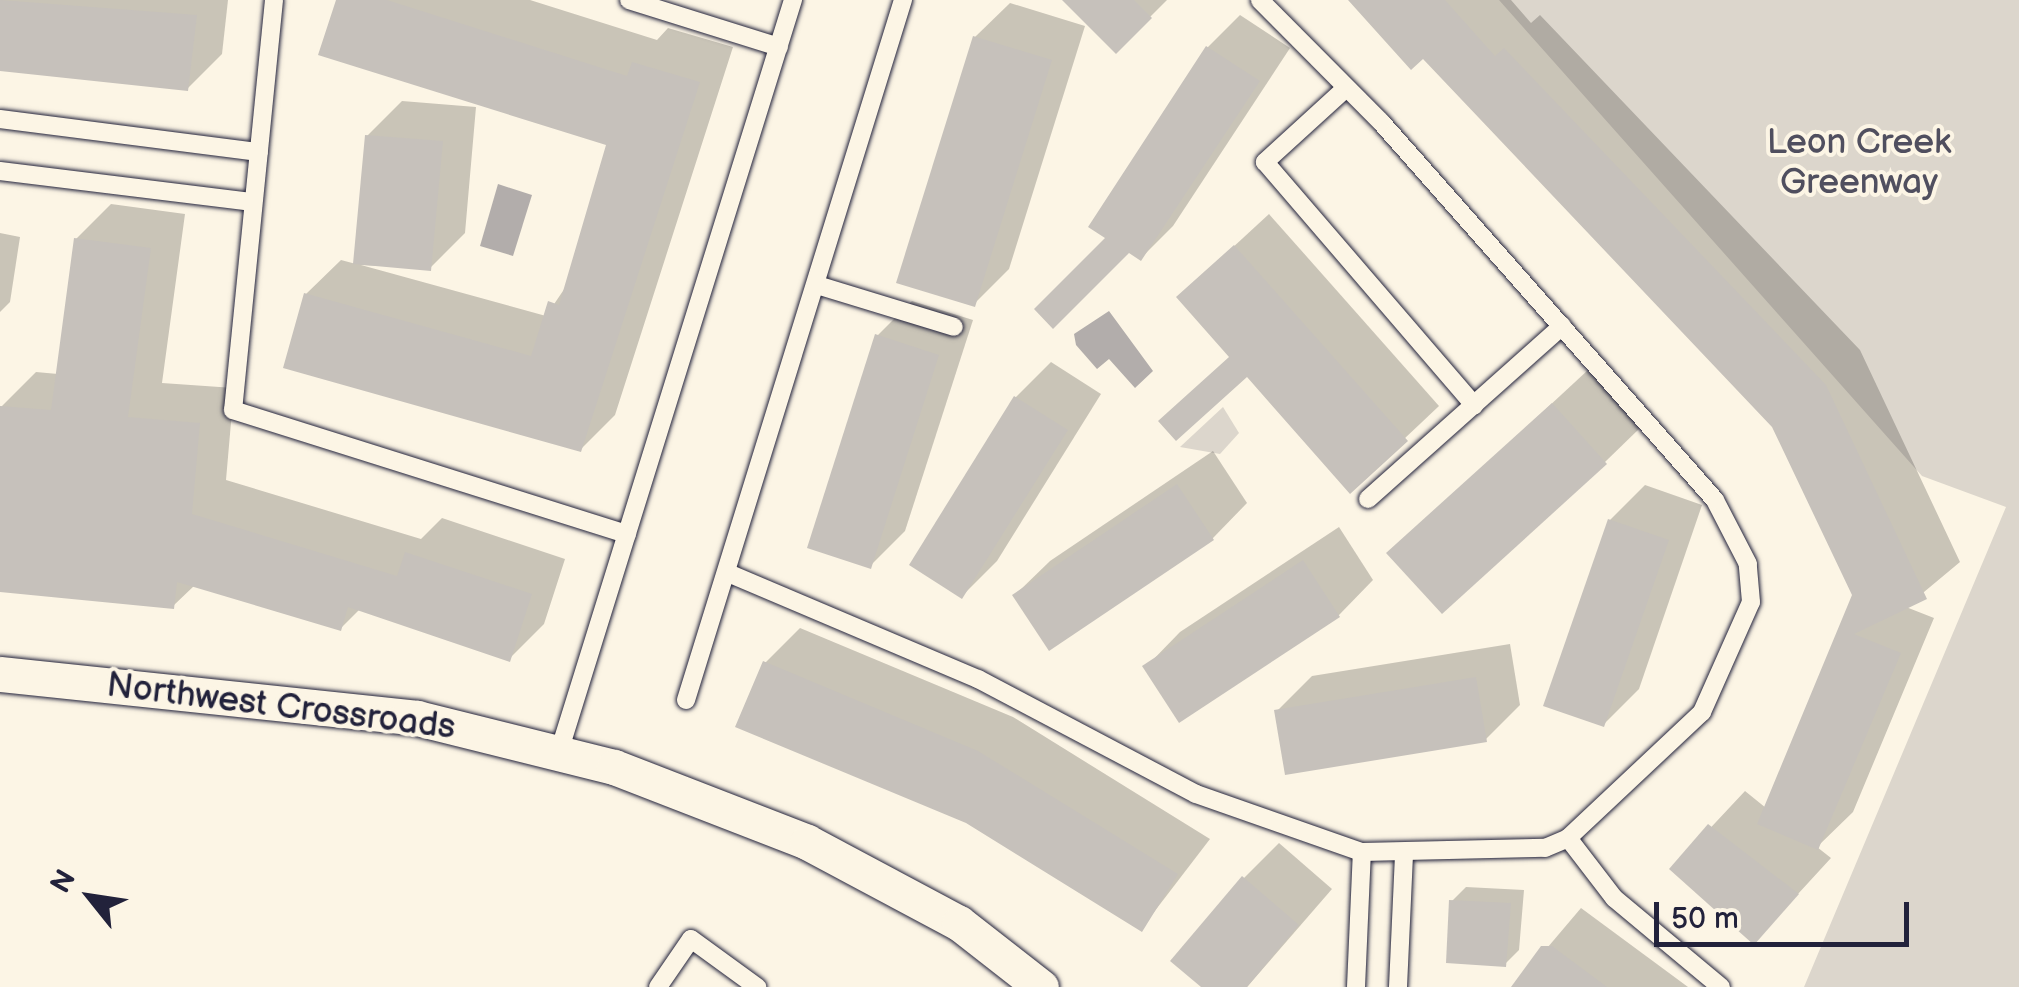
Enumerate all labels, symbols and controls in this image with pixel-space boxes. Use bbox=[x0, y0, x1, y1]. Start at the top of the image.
park label: Leon Creek Greenway bbox=[1767, 122, 1951, 204]
street label: Northwest Crossroads bbox=[104, 665, 458, 749]
north arrow bbox=[40, 847, 140, 947]
text: N bbox=[44, 864, 83, 899]
scale bar bbox=[1659, 882, 1914, 944]
text: 50 m bbox=[1671, 901, 1739, 937]

